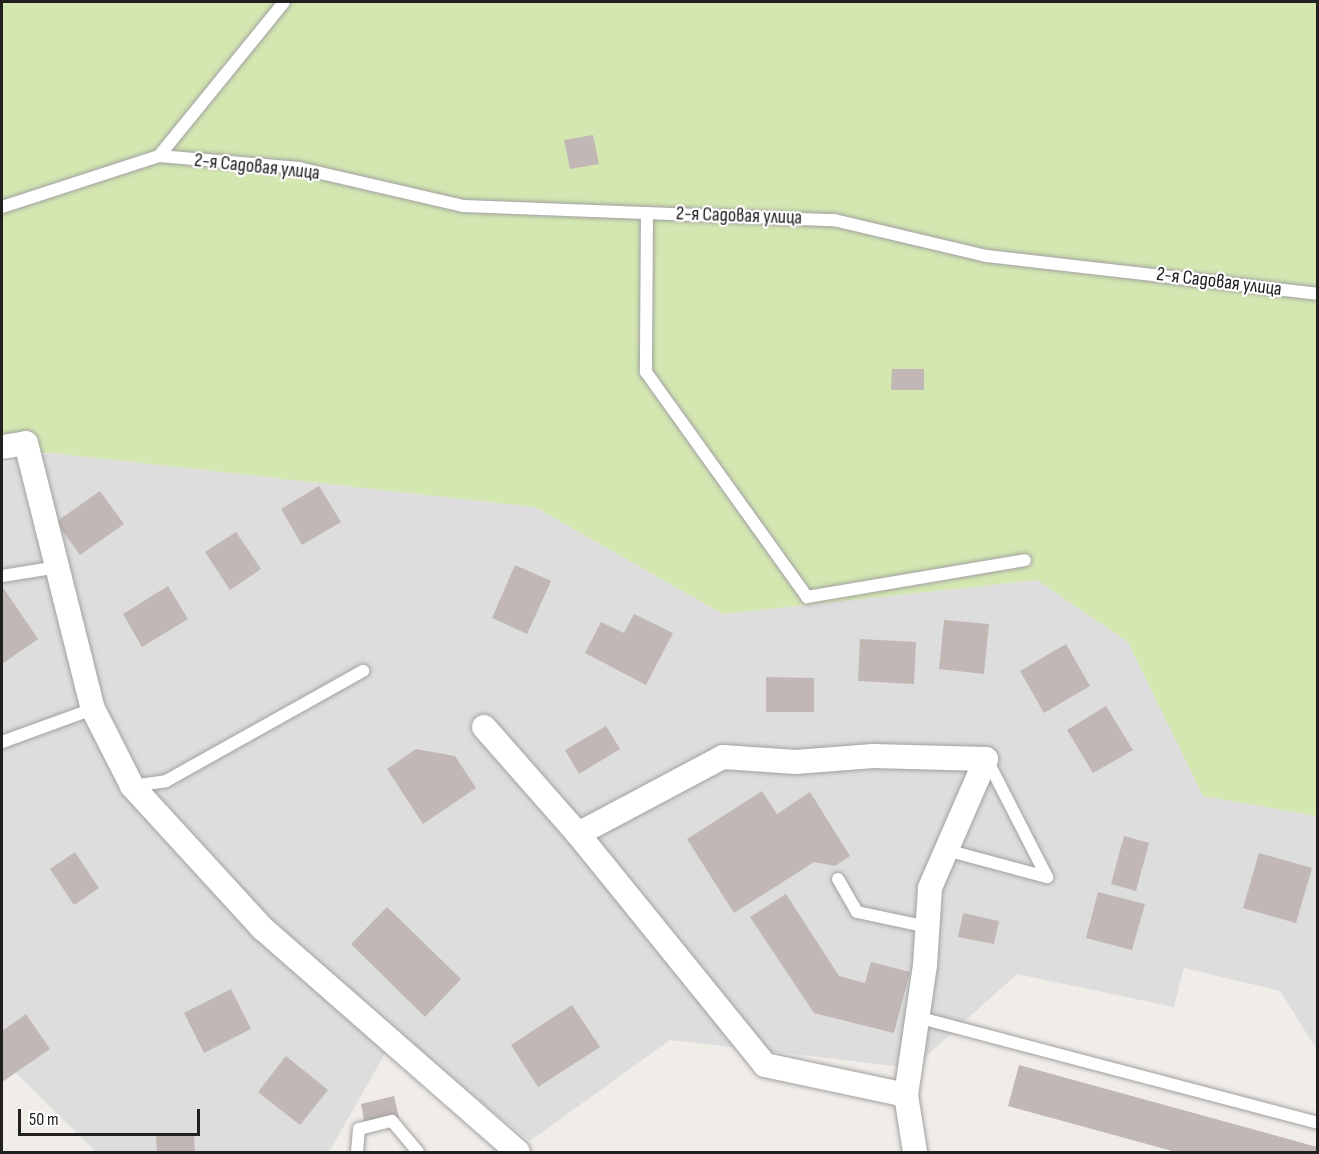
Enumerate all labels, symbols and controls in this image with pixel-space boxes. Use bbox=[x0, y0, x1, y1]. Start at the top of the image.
street label: 2-я Садовая улица bbox=[193, 148, 321, 186]
street label: 2-я Садовая улица bbox=[675, 202, 803, 230]
street label: 2-я Садовая улица bbox=[1155, 262, 1283, 302]
scale bar bbox=[21, 1097, 202, 1135]
text: 50 m bbox=[29, 1109, 59, 1130]

